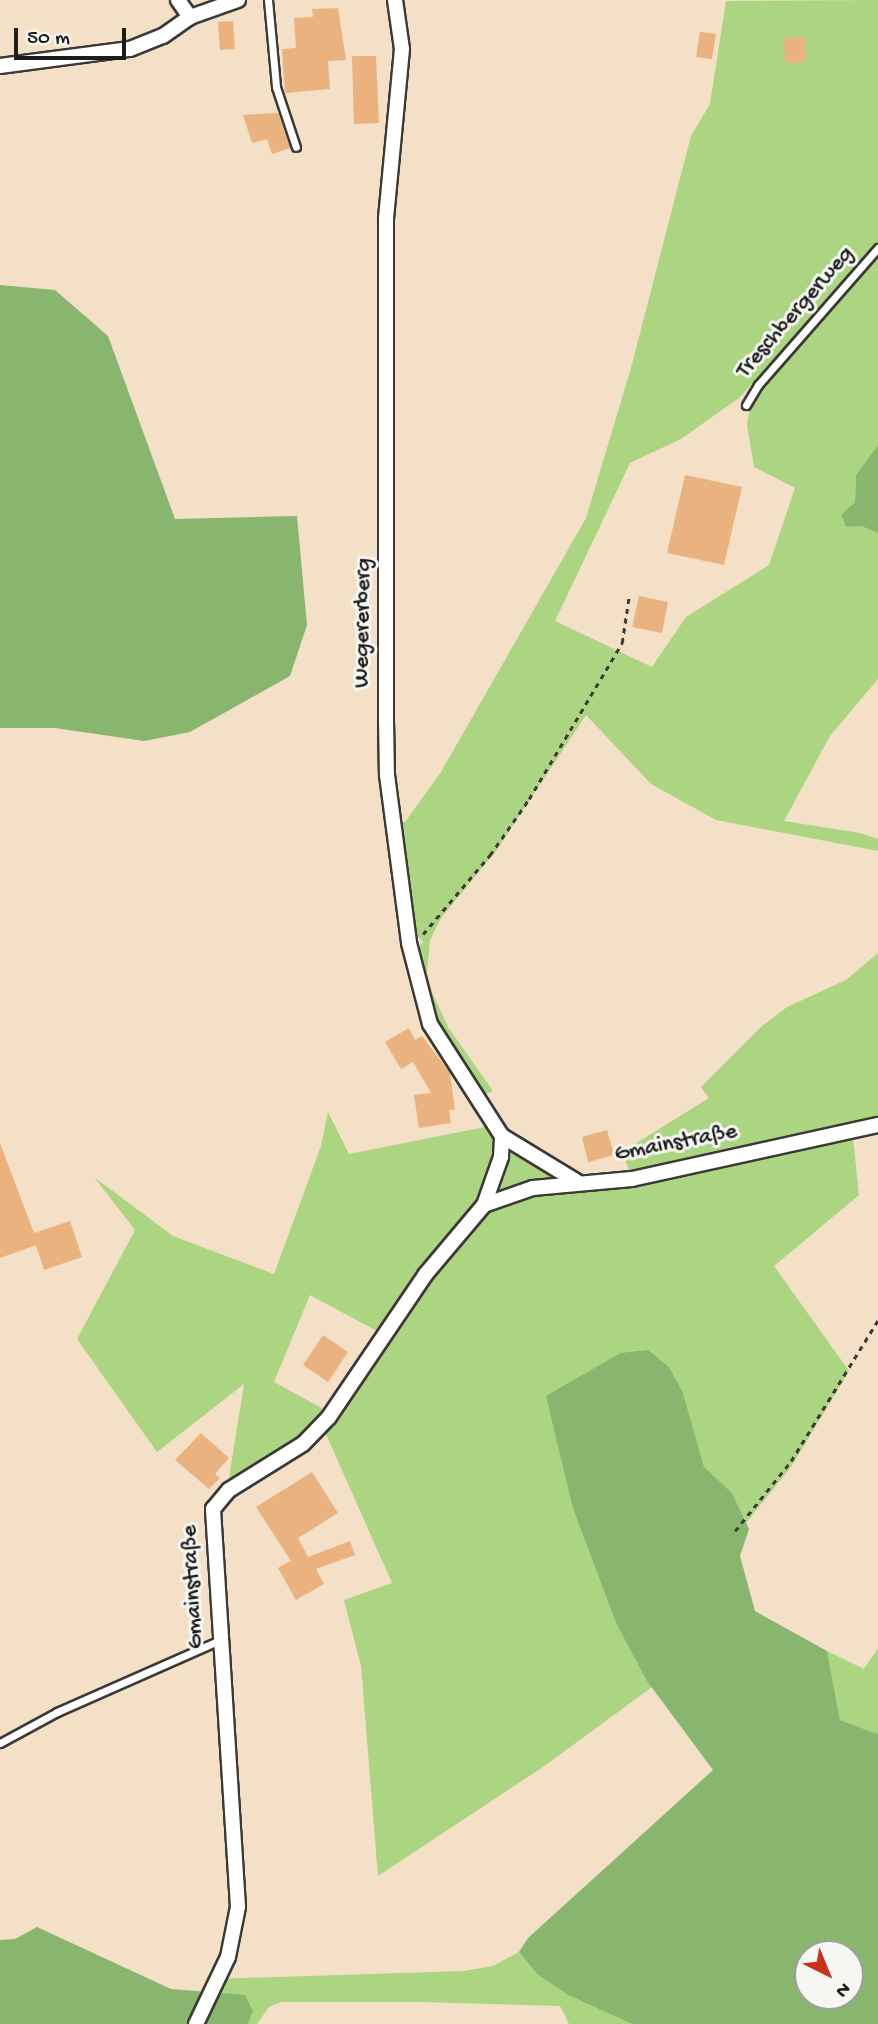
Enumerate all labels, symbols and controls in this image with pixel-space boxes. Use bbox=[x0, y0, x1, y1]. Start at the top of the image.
scale bar bbox=[18, 14, 130, 58]
text: 50 m bbox=[27, 27, 70, 52]
street label: Treschbergerweg bbox=[731, 241, 861, 385]
street label: Wegererberg bbox=[349, 558, 379, 688]
street label: Gmainstraße bbox=[612, 1119, 740, 1169]
street label: Gmainstraße bbox=[177, 1524, 211, 1650]
north arrow bbox=[794, 1940, 864, 2010]
text: N bbox=[830, 1977, 855, 2002]

